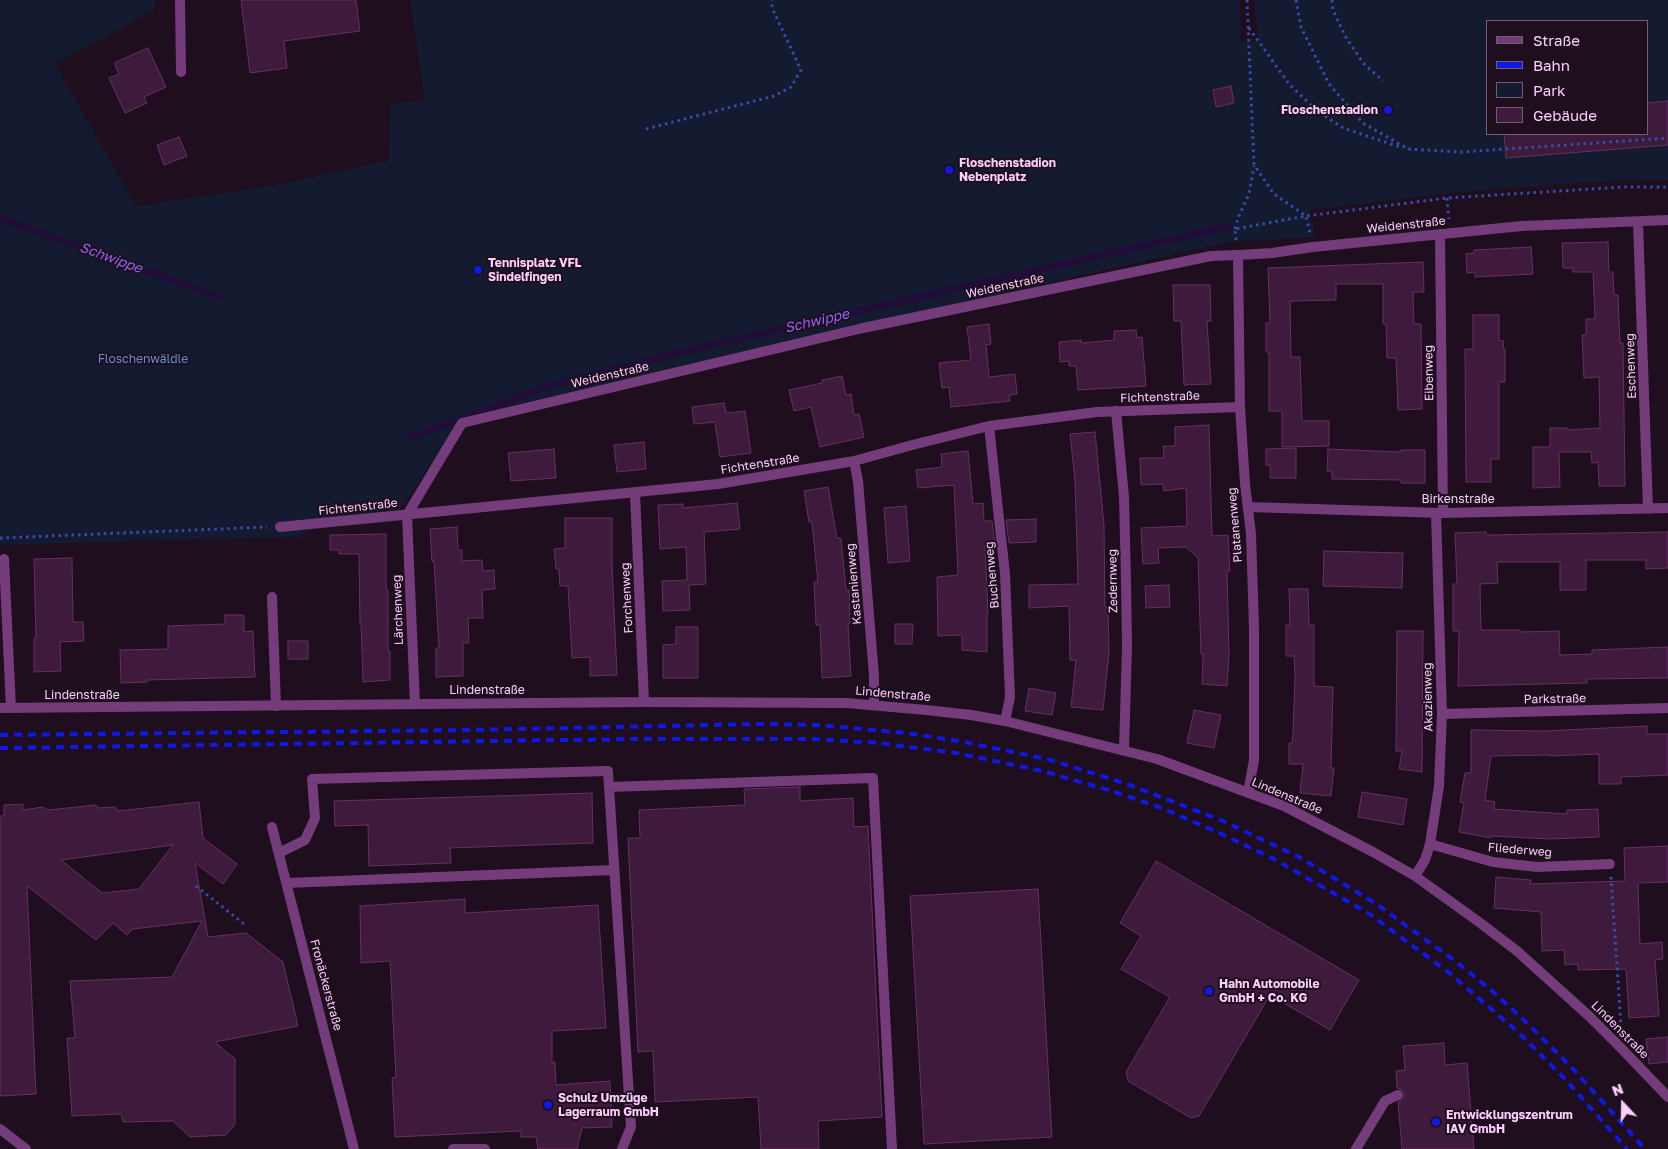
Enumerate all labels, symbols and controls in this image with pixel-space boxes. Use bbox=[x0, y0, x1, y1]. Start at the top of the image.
legend bbox=[1486, 20, 1648, 135]
text: Straße bbox=[1533, 31, 1580, 49]
text: Bahn bbox=[1533, 56, 1570, 74]
text: Park bbox=[1533, 81, 1565, 99]
place label: Floschenstadion bbox=[1281, 103, 1378, 117]
marker: Floschenstadion bbox=[1382, 104, 1394, 116]
text: Gebäude bbox=[1533, 106, 1597, 124]
place label: Floschenstadion Nebenplatz bbox=[959, 156, 1056, 184]
marker: Floschenstadion Nebenplatz bbox=[943, 164, 955, 176]
street label: Weidenstraße bbox=[1366, 214, 1446, 236]
water label: Schwippe bbox=[77, 239, 145, 277]
place label: Tennisplatz VFL Sindelfingen bbox=[488, 256, 581, 284]
marker: Tennisplatz VFL Sindelfingen bbox=[472, 264, 484, 276]
street label: Weidenstraße bbox=[965, 271, 1045, 301]
water label: Schwippe bbox=[783, 305, 851, 337]
street label: Eschenweg bbox=[1623, 333, 1639, 399]
street label: Eibenweg bbox=[1421, 345, 1437, 401]
park label: Floschenwäldle bbox=[98, 352, 188, 366]
street label: Weidenstraße bbox=[570, 359, 650, 391]
street label: Fichtenstraße bbox=[1120, 388, 1200, 406]
street label: Fichtenstraße bbox=[720, 451, 800, 477]
street label: Platanenweg bbox=[1225, 487, 1245, 563]
street label: Birkenstraße bbox=[1421, 492, 1495, 506]
street label: Fichtenstraße bbox=[318, 496, 398, 518]
street label: Buchenweg bbox=[982, 541, 1002, 609]
street label: Kastanienweg bbox=[843, 543, 865, 625]
street label: Zedernweg bbox=[1105, 549, 1121, 613]
street label: Forchenweg bbox=[618, 562, 636, 634]
street label: Lärchenweg bbox=[390, 575, 406, 645]
street label: Akazienweg bbox=[1420, 662, 1436, 732]
street label: Lindenstraße bbox=[449, 683, 525, 697]
street label: Lindenstraße bbox=[855, 684, 931, 704]
street label: Lindenstraße bbox=[44, 688, 120, 702]
street label: Parkstraße bbox=[1524, 691, 1586, 707]
street label: Lindenstraße bbox=[1249, 775, 1325, 817]
street label: Fliederweg bbox=[1487, 840, 1553, 860]
street label: Fronäckerstraße bbox=[307, 938, 345, 1032]
place label: Hahn Automobile GmbH + Co. KG bbox=[1219, 977, 1319, 1005]
marker: Hahn Automobile GmbH + Co. KG bbox=[1203, 985, 1215, 997]
street label: Lindenstraße bbox=[1588, 998, 1652, 1062]
north arrow bbox=[1598, 1079, 1648, 1129]
text: N bbox=[1609, 1080, 1625, 1099]
place label: Schulz Umzüge Lagerraum GmbH bbox=[558, 1091, 659, 1119]
marker: Schulz Umzüge Lagerraum GmbH bbox=[542, 1099, 554, 1111]
place label: Entwicklungszentrum IAV GmbH bbox=[1446, 1108, 1573, 1136]
marker: Entwicklungszentrum IAV GmbH bbox=[1430, 1116, 1442, 1128]

